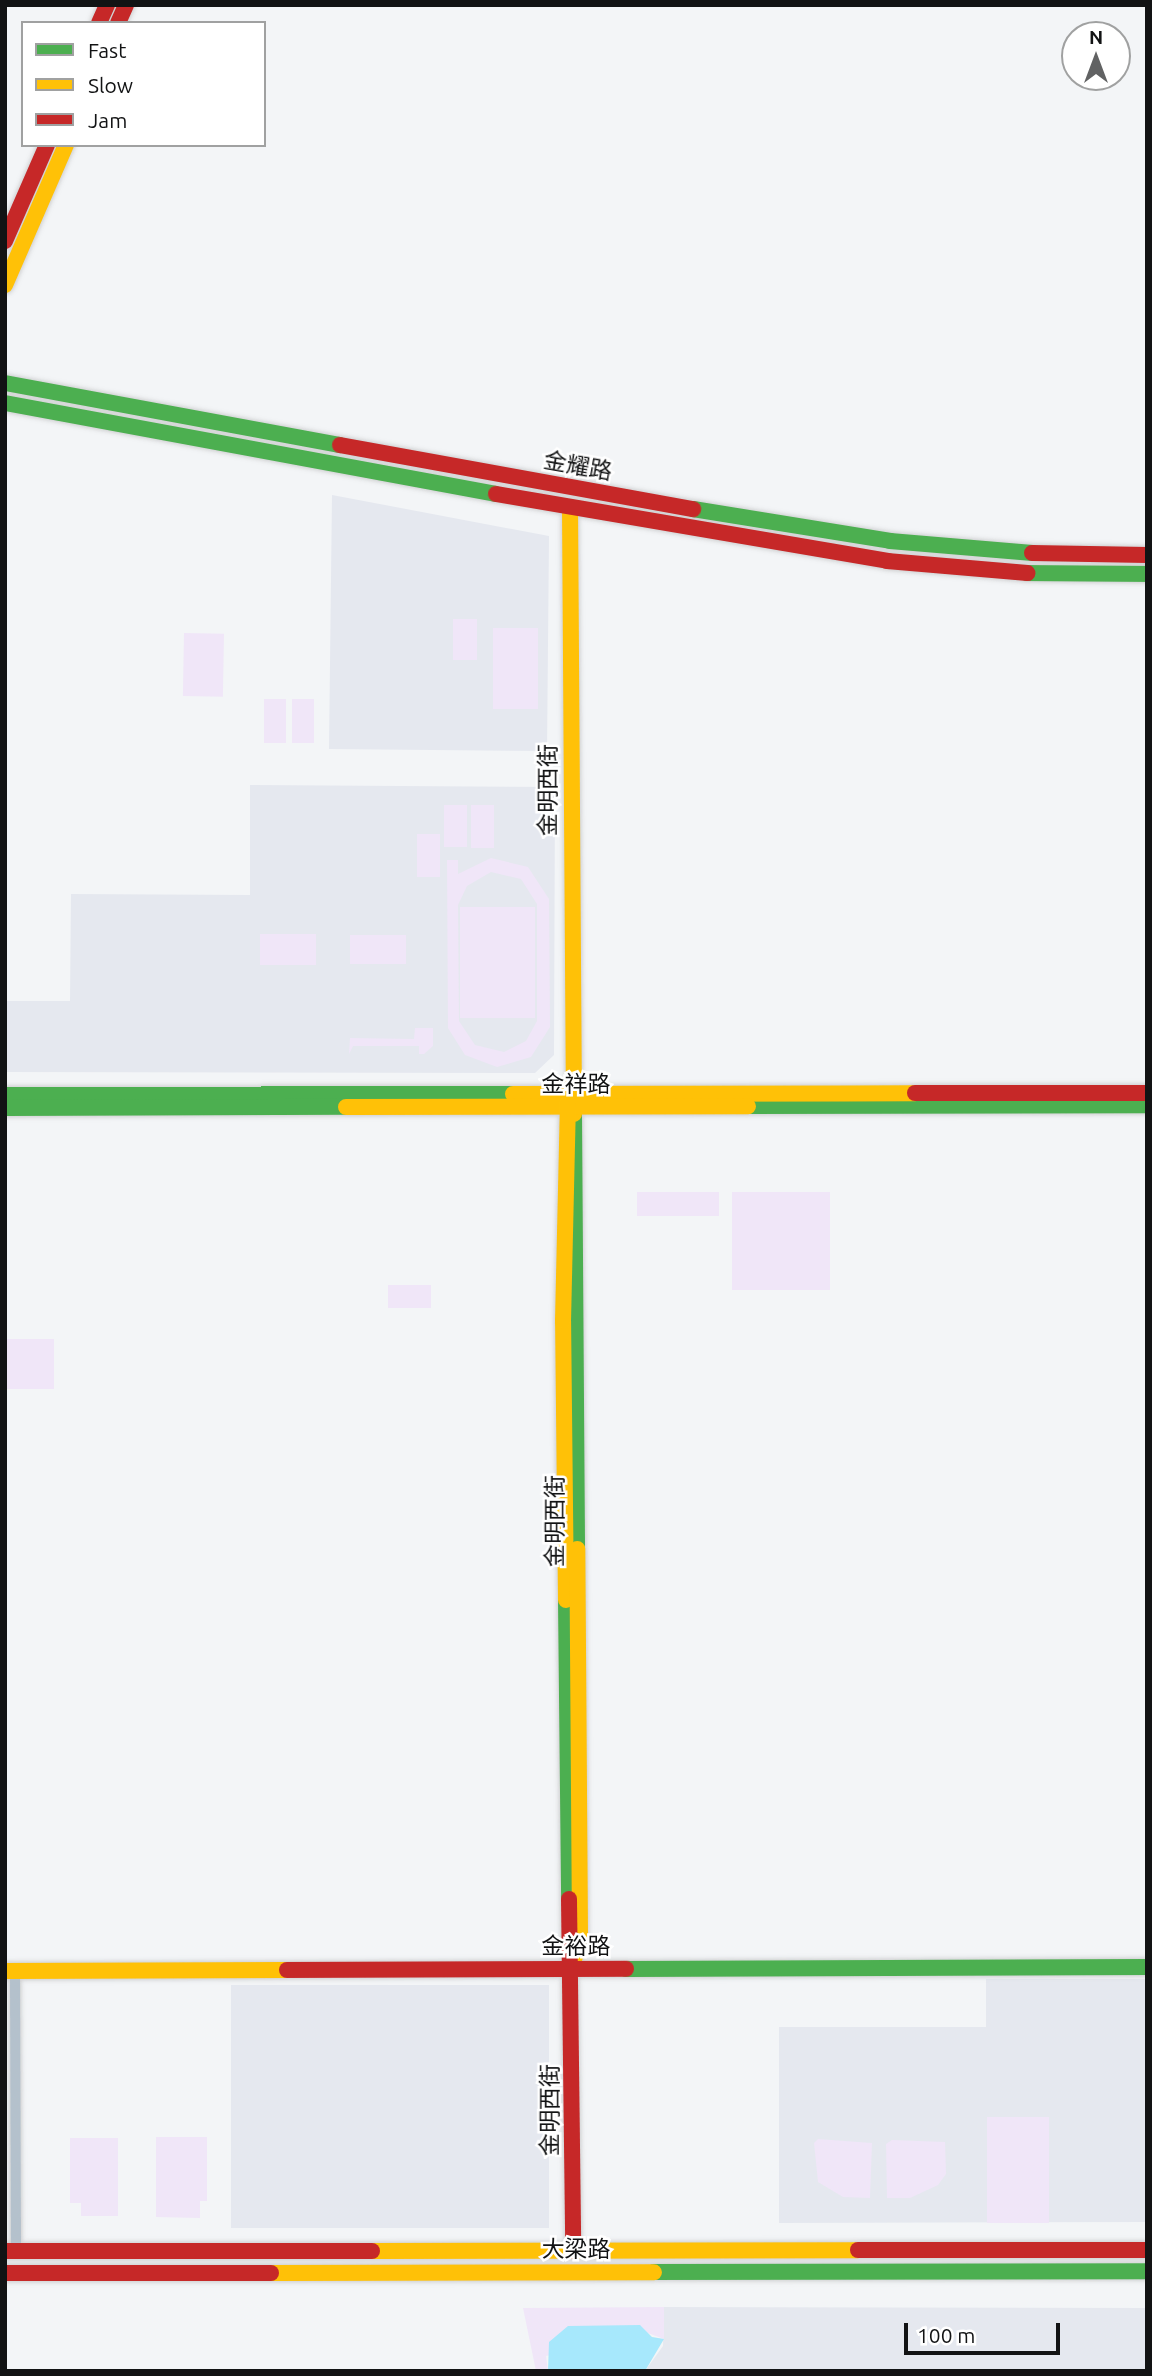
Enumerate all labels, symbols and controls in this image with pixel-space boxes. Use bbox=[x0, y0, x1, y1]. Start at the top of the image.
legend bbox=[21, 21, 266, 147]
north arrow bbox=[1061, 21, 1131, 91]
text: N bbox=[1089, 26, 1103, 48]
text: Fast bbox=[88, 38, 126, 62]
text: Slow bbox=[88, 73, 133, 97]
text: Jam bbox=[88, 108, 127, 132]
street label: 金耀路 bbox=[542, 446, 614, 486]
street label: 金明西街 bbox=[534, 744, 562, 836]
street label: 金祥路 bbox=[542, 1070, 610, 1098]
street label: 金明西街 bbox=[541, 1475, 569, 1567]
street label: 金裕路 bbox=[542, 1932, 610, 1960]
street label: 金明西街 bbox=[536, 2064, 564, 2156]
street label: 大梁路 bbox=[542, 2235, 610, 2263]
scale bar bbox=[907, 2310, 1063, 2354]
text: 100 m bbox=[917, 2323, 975, 2347]

